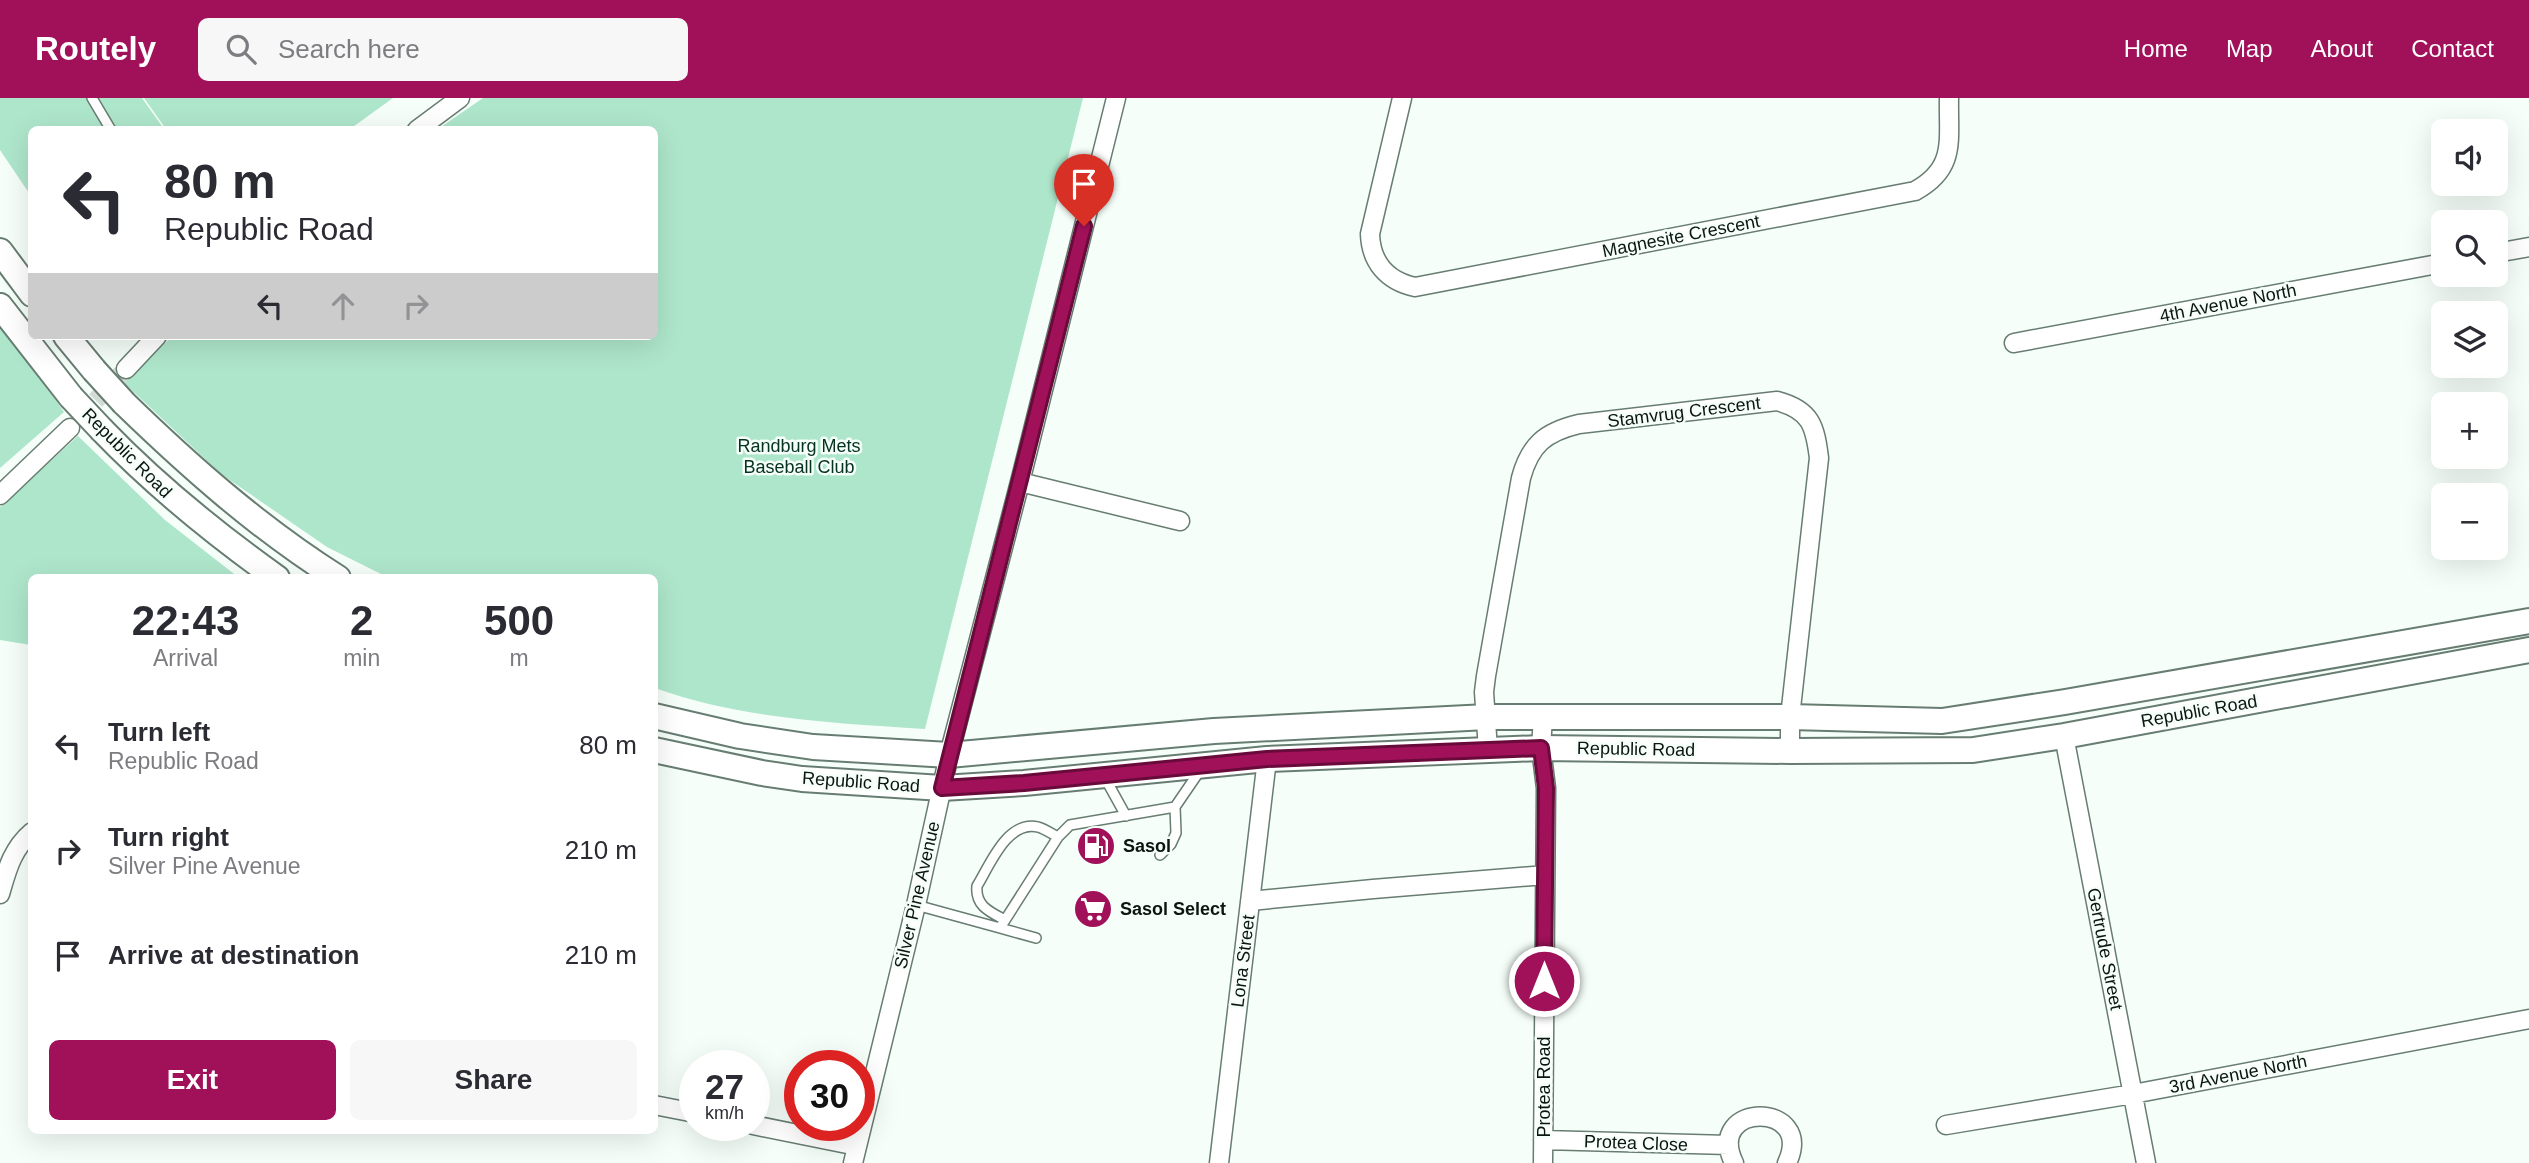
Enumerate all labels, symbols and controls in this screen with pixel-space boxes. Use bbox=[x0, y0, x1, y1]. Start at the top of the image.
search box bbox=[198, 18, 688, 81]
text: Routely bbox=[35, 30, 156, 67]
icon: search bbox=[222, 30, 260, 68]
text: Search here bbox=[278, 34, 420, 64]
text: Home bbox=[2124, 35, 2188, 62]
text: Map bbox=[2226, 35, 2273, 62]
text: About bbox=[2311, 35, 2373, 62]
text: Contact bbox=[2411, 35, 2494, 62]
map controls bbox=[2431, 119, 2508, 560]
button: sound bbox=[2431, 119, 2508, 196]
icon: left bbox=[49, 154, 140, 245]
text: 80 m bbox=[164, 154, 276, 208]
pin bbox=[1054, 154, 1114, 226]
icon: arrive bbox=[1065, 165, 1103, 203]
button: search bbox=[2431, 210, 2508, 287]
text: Republic Road bbox=[164, 211, 374, 247]
street label: Magnesite Crescent bbox=[1601, 211, 1761, 261]
street label: 4th Avenue North bbox=[2158, 280, 2298, 326]
icon: left bbox=[251, 287, 289, 325]
icon: ahead bbox=[324, 287, 362, 325]
icon: right bbox=[397, 287, 435, 325]
button: layers bbox=[2431, 301, 2508, 378]
button: + bbox=[2431, 392, 2508, 469]
street label: Stamvrug Crescent bbox=[1606, 393, 1762, 431]
street label: Republic Road bbox=[78, 404, 176, 502]
park label: Randburg Mets Baseball Club bbox=[737, 436, 861, 477]
button: − bbox=[2431, 483, 2508, 560]
text: 22:43 bbox=[132, 597, 239, 644]
text: 2 bbox=[350, 597, 373, 644]
text: 500 bbox=[484, 597, 554, 644]
text: Arrival bbox=[153, 645, 218, 671]
text: min bbox=[343, 645, 380, 671]
text: m bbox=[510, 645, 529, 671]
street label: Republic Road bbox=[2139, 691, 2259, 731]
text: Turn left bbox=[108, 717, 210, 747]
icon: left bbox=[49, 727, 87, 765]
text: 80 m bbox=[579, 730, 637, 760]
street label: Republic Road bbox=[1577, 738, 1695, 760]
text: Republic Road bbox=[108, 748, 259, 774]
street label: Republic Road bbox=[801, 768, 921, 796]
street label: Silver Pine Avenue bbox=[890, 819, 944, 971]
text: Turn right bbox=[108, 822, 229, 852]
fuel station icon: Sasol bbox=[1075, 825, 1117, 867]
icon: right bbox=[49, 832, 87, 870]
text: 210 m bbox=[565, 835, 637, 865]
place label: Sasol bbox=[1123, 836, 1171, 856]
text: Silver Pine Avenue bbox=[108, 853, 301, 879]
street label: Gertrude Street bbox=[2083, 886, 2127, 1012]
supermarket icon: Sasol Select bbox=[1072, 888, 1114, 930]
place label: Sasol Select bbox=[1120, 899, 1226, 919]
street label: Lona Street bbox=[1227, 914, 1259, 1008]
icon: arrive bbox=[49, 937, 87, 975]
text: Arrive at destination bbox=[108, 940, 359, 970]
text: 210 m bbox=[565, 940, 637, 970]
position arrow bbox=[1507, 944, 1581, 1018]
street label: Protea Road bbox=[1534, 1036, 1554, 1138]
button: Exit bbox=[49, 1040, 336, 1120]
button: Share bbox=[350, 1040, 637, 1120]
speed limit sign: 30 bbox=[784, 1050, 875, 1141]
street label: 3rd Avenue North bbox=[2167, 1051, 2309, 1097]
text: 27 bbox=[705, 1067, 744, 1106]
text: km/h bbox=[705, 1103, 744, 1123]
street label: Protea Close bbox=[1584, 1131, 1688, 1155]

